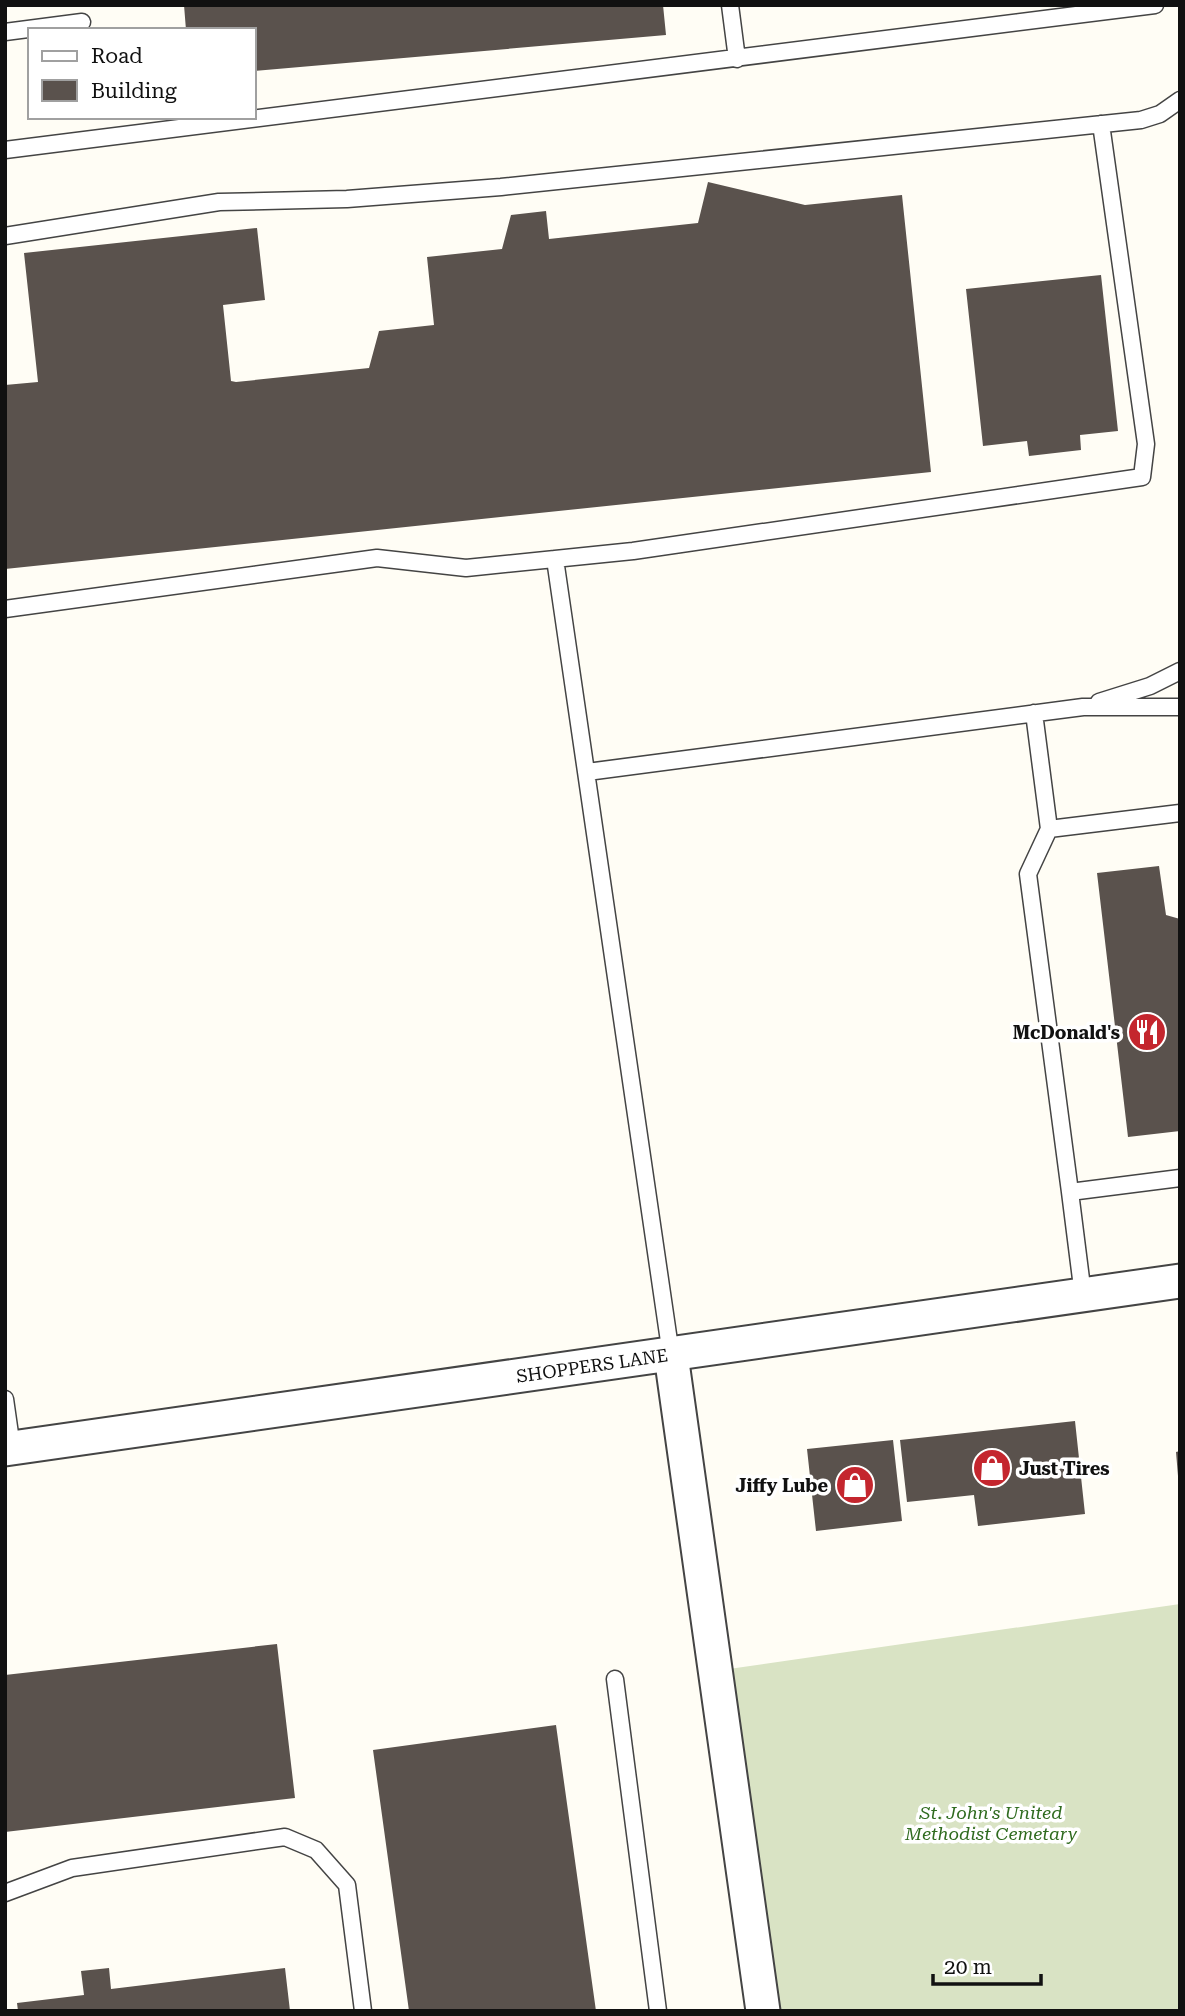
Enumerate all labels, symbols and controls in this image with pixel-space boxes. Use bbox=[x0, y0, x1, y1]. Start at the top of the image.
legend bbox=[28, 28, 256, 119]
text: Road bbox=[91, 44, 143, 68]
text: Building bbox=[91, 79, 177, 103]
restaurant icon: McDonald's bbox=[1126, 1011, 1168, 1053]
place label: McDonald's bbox=[1013, 1022, 1120, 1043]
street label: SHOPPERS LANE bbox=[515, 1344, 669, 1386]
shop icon: Just Tires bbox=[971, 1447, 1013, 1489]
place label: Just Tires bbox=[1019, 1458, 1110, 1479]
shop icon: Jiffy Lube bbox=[834, 1464, 876, 1506]
place label: Jiffy Lube bbox=[736, 1475, 828, 1496]
park label: St. John's United Methodist Cemetary bbox=[904, 1802, 1078, 1844]
scale bar bbox=[933, 1942, 1042, 1986]
text: 20 m bbox=[944, 1955, 992, 1979]

